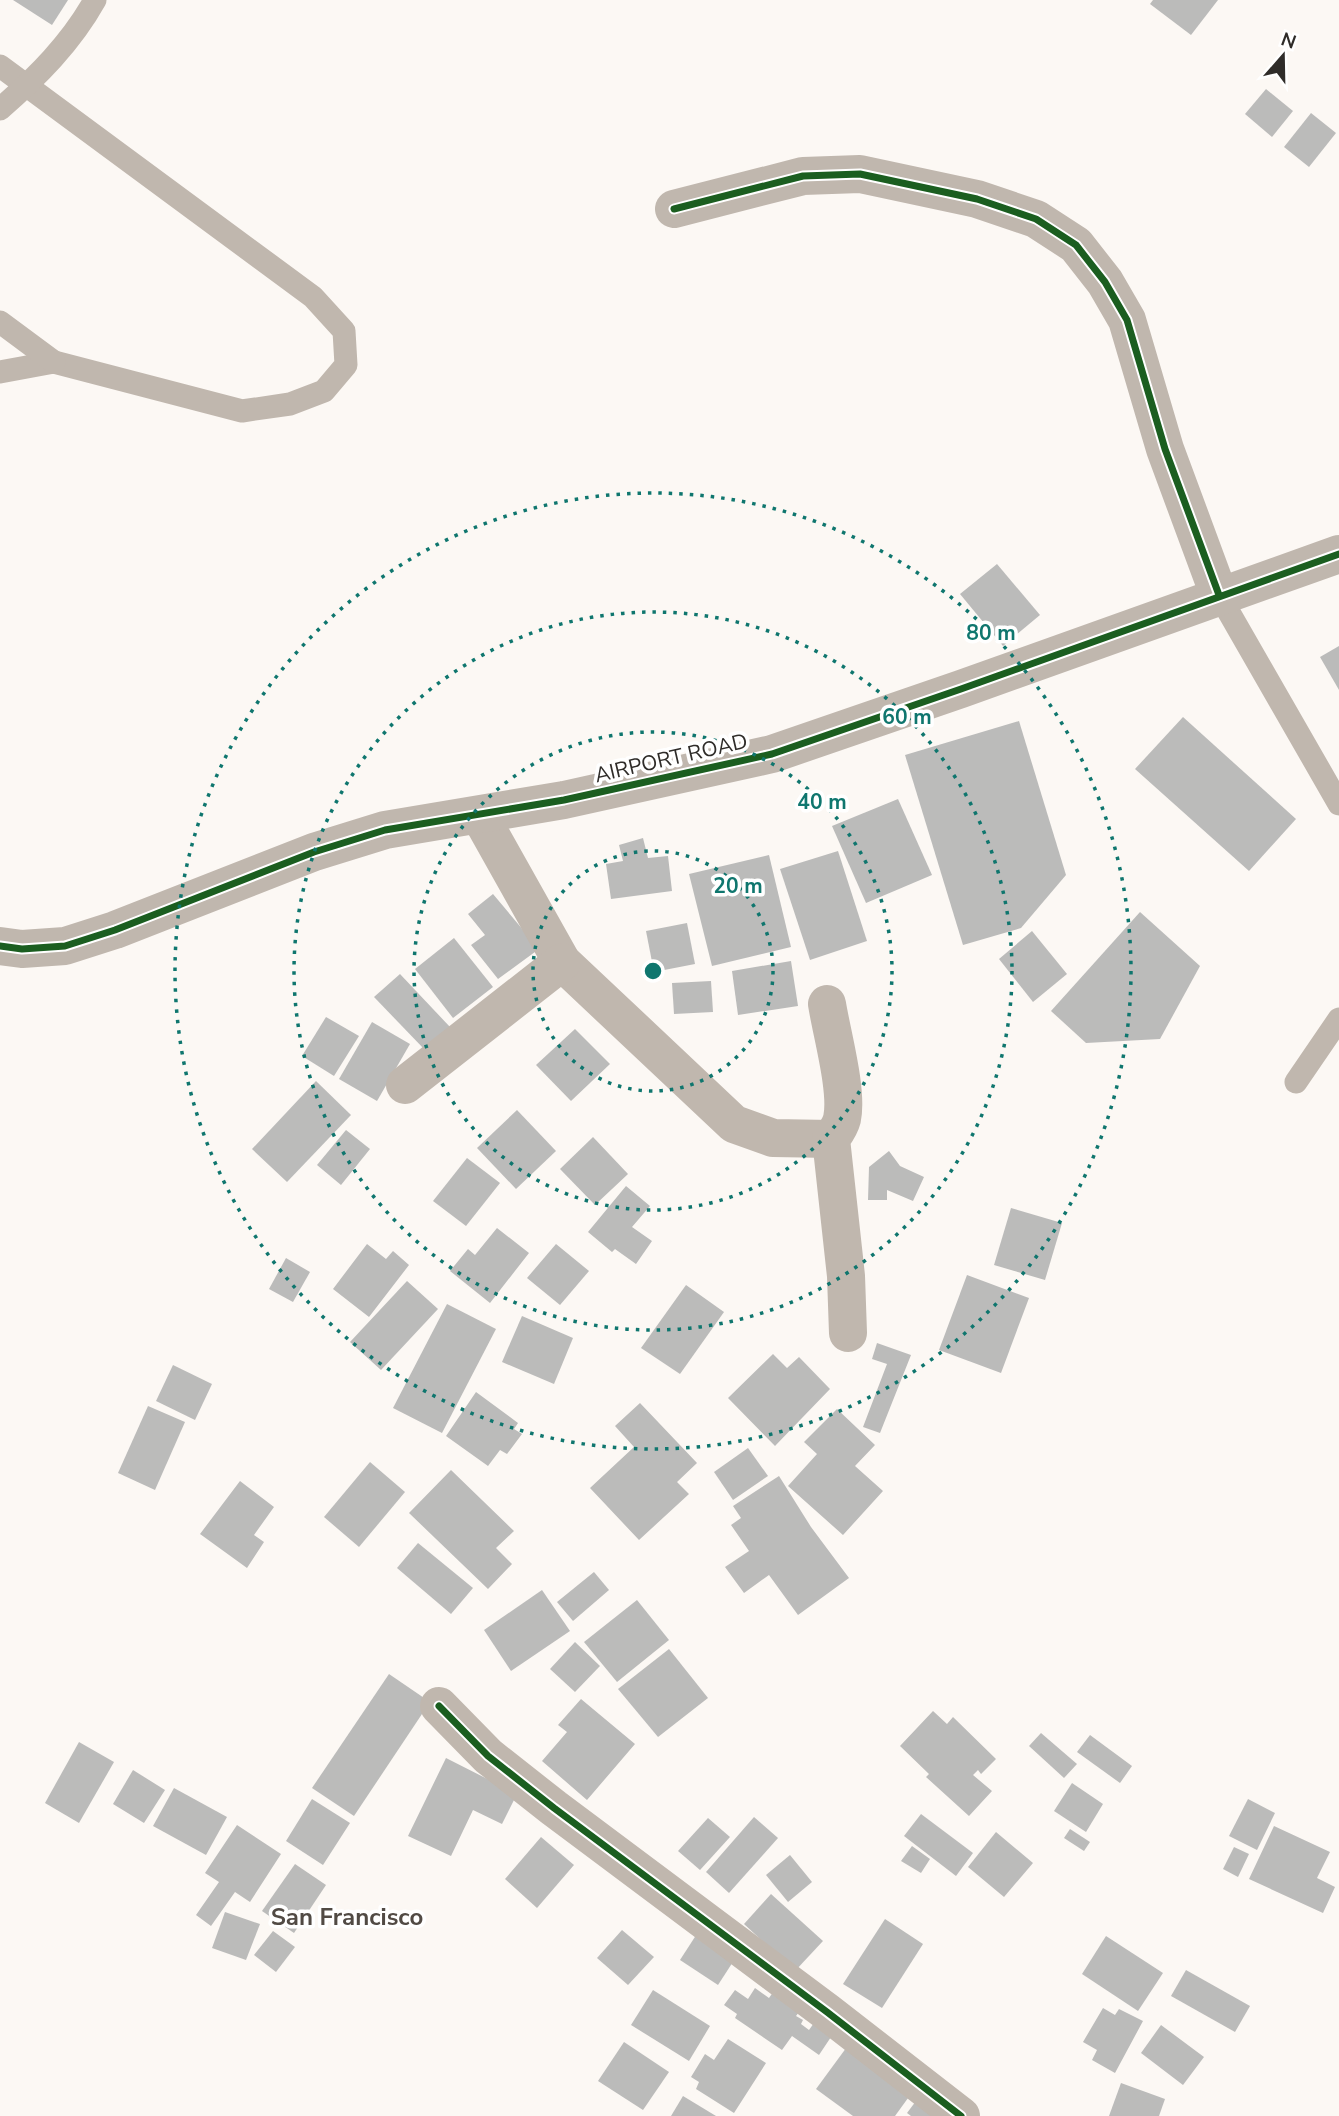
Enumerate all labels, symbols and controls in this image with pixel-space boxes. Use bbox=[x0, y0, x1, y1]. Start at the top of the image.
north arrow bbox=[1248, 21, 1318, 91]
text: N bbox=[1277, 26, 1300, 56]
text: 80 m bbox=[966, 619, 1016, 647]
text: 60 m bbox=[882, 703, 932, 731]
street label: AIRPORT ROAD bbox=[592, 727, 750, 789]
text: 40 m bbox=[797, 788, 847, 816]
text: 20 m bbox=[713, 872, 763, 900]
centre of rings bbox=[641, 959, 665, 983]
district label: San Francisco bbox=[271, 1901, 423, 1933]

